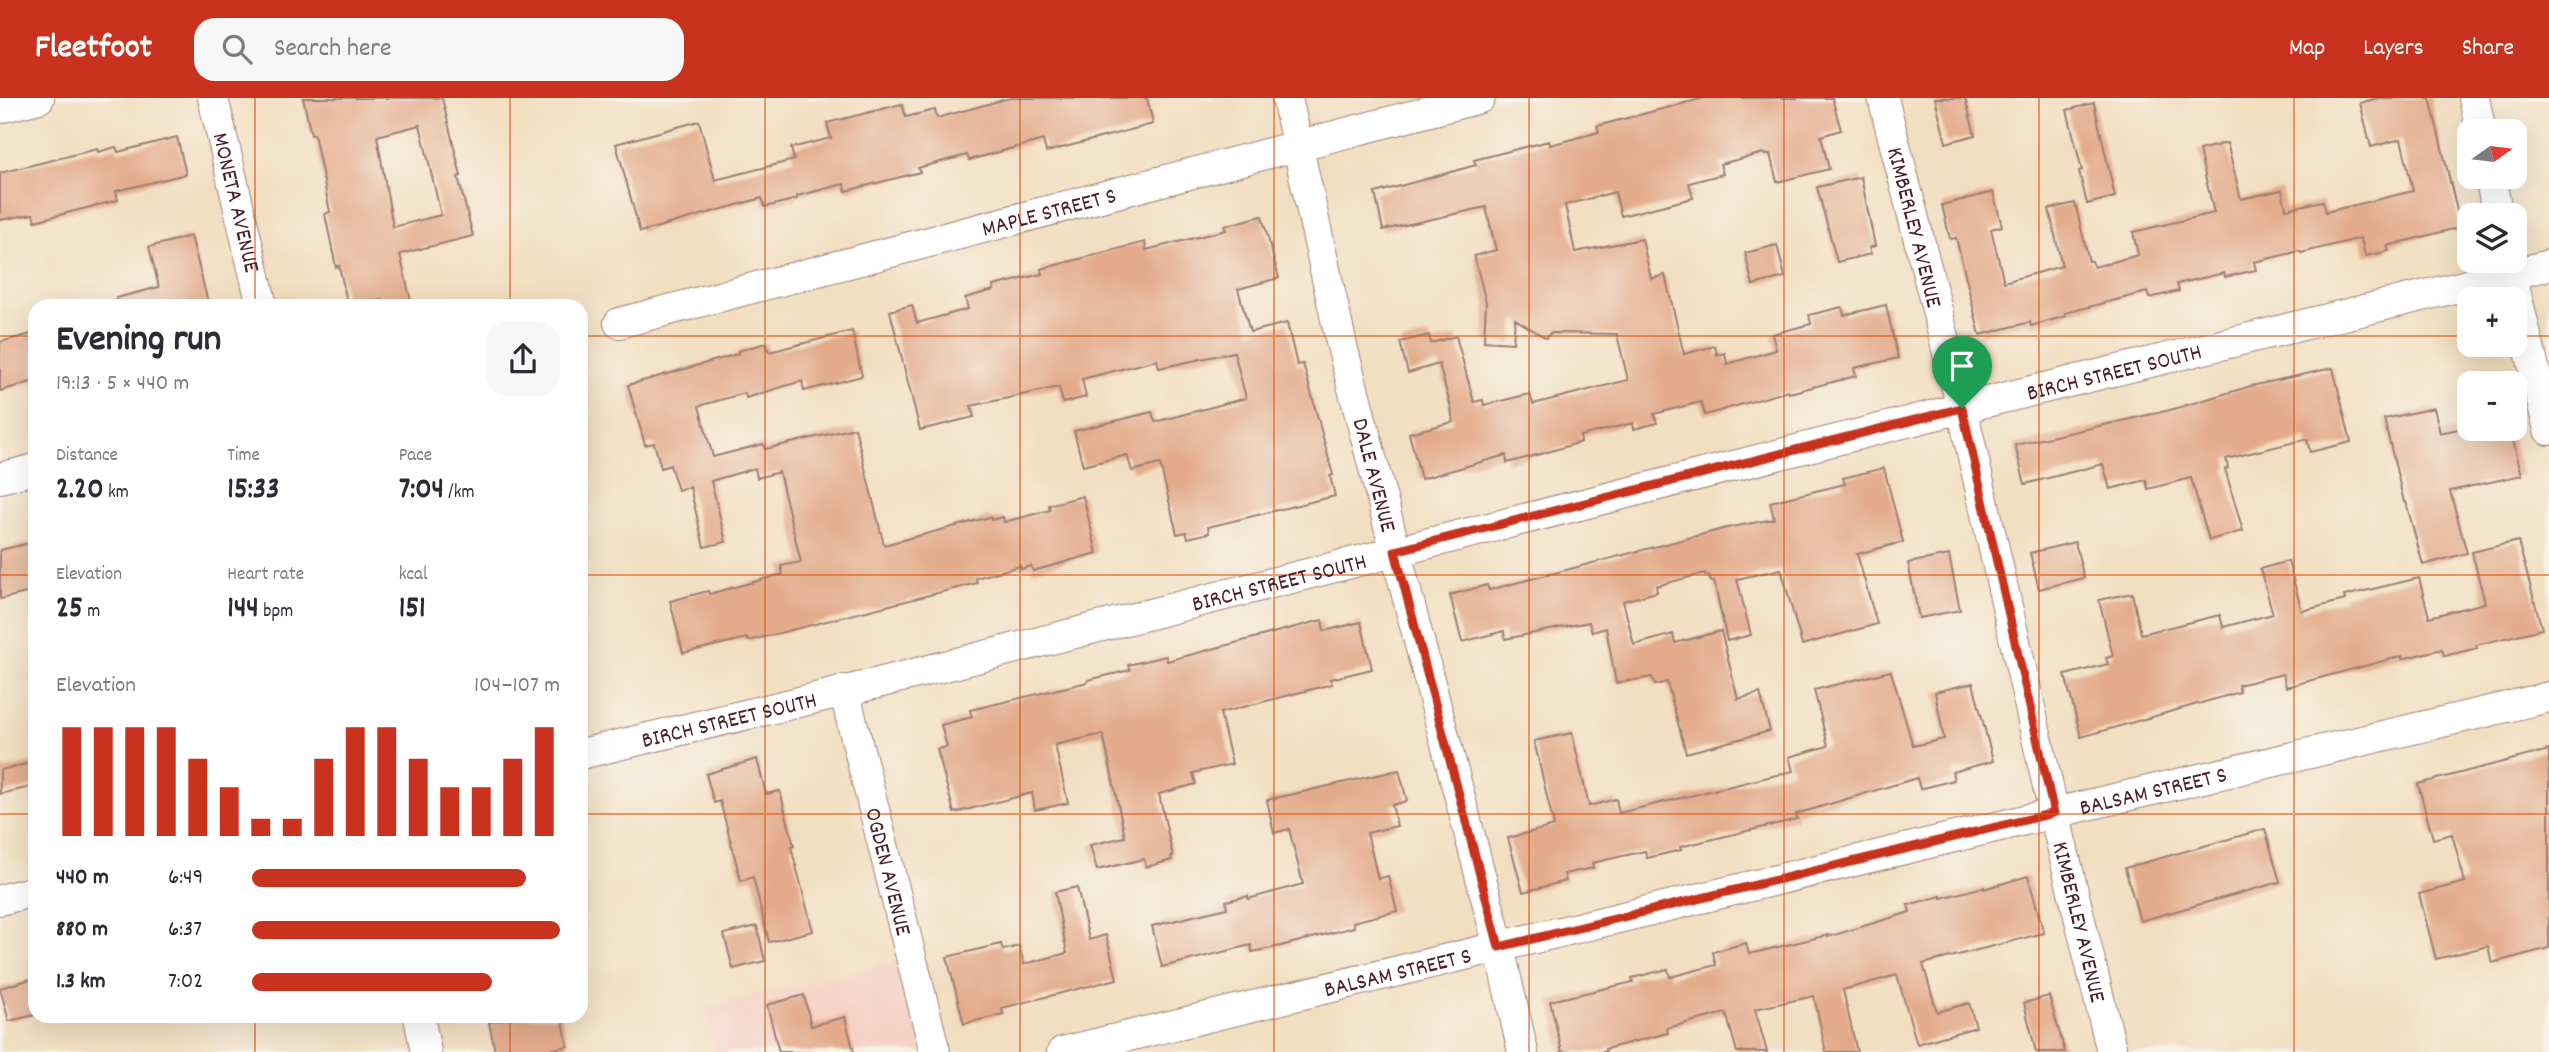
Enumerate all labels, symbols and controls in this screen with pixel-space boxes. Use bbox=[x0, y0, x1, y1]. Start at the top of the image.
search box bbox=[194, 18, 684, 81]
text: Fleetfoot bbox=[35, 26, 152, 73]
icon: search bbox=[218, 30, 256, 68]
text: Search here bbox=[274, 31, 391, 68]
text: Map bbox=[2289, 32, 2325, 66]
text: Layers bbox=[2363, 32, 2424, 66]
text: Share bbox=[2462, 32, 2514, 66]
north arrow bbox=[2457, 119, 2527, 189]
map controls bbox=[2457, 119, 2527, 441]
street label: MONETA AVENUE bbox=[202, 130, 267, 277]
street label: KIMBERLEY AVENUE bbox=[1876, 144, 1949, 312]
street label: MAPLE STREET S bbox=[979, 181, 1120, 248]
button: layers bbox=[2457, 203, 2527, 273]
button: + bbox=[2457, 287, 2527, 357]
text: Evening run bbox=[56, 314, 221, 369]
button: share bbox=[486, 322, 560, 396]
pin bbox=[1932, 336, 1992, 408]
street label: BIRCH STREET SOUTH bbox=[2024, 337, 2206, 412]
icon: arrive bbox=[1943, 347, 1981, 385]
text: 19:13 · 5 × 440 m bbox=[56, 368, 189, 401]
button: − bbox=[2457, 371, 2527, 441]
street label: DALE AVENUE bbox=[1342, 415, 1403, 537]
text: Distance bbox=[56, 443, 118, 470]
text: Time bbox=[227, 443, 260, 470]
text: Pace bbox=[399, 443, 432, 470]
text: 2.20 bbox=[56, 470, 104, 513]
text: 15:33 bbox=[227, 470, 279, 513]
text: 7:04 bbox=[399, 470, 444, 513]
text: km bbox=[104, 480, 129, 507]
text: /km bbox=[444, 480, 475, 507]
street label: BIRCH STREET SOUTH bbox=[1189, 547, 1371, 623]
text: Elevation bbox=[56, 562, 122, 589]
text: Heart rate bbox=[227, 562, 304, 589]
text: kcal bbox=[399, 562, 428, 589]
text: 25 bbox=[56, 589, 83, 632]
text: 144 bbox=[227, 589, 259, 632]
text: 151 bbox=[399, 589, 426, 632]
text: m bbox=[83, 599, 100, 626]
text: bpm bbox=[259, 599, 293, 626]
text: Elevation bbox=[56, 670, 136, 703]
text: 104–107 m bbox=[474, 670, 560, 703]
street label: BIRCH STREET SOUTH bbox=[639, 685, 821, 759]
street label: BALSAM STREET S bbox=[2077, 760, 2231, 826]
street label: OGDEN AVENUE bbox=[854, 805, 918, 940]
street label: KIMBERLEY AVENUE bbox=[2042, 839, 2113, 1007]
text: 440 m bbox=[56, 862, 109, 895]
text: 6:49 bbox=[168, 862, 203, 895]
text: 880 m bbox=[56, 914, 108, 947]
text: 6:37 bbox=[168, 914, 202, 947]
street label: BALSAM STREET S bbox=[1321, 941, 1475, 1008]
text: 1.3 km bbox=[56, 966, 106, 999]
text: 7:02 bbox=[168, 966, 203, 999]

